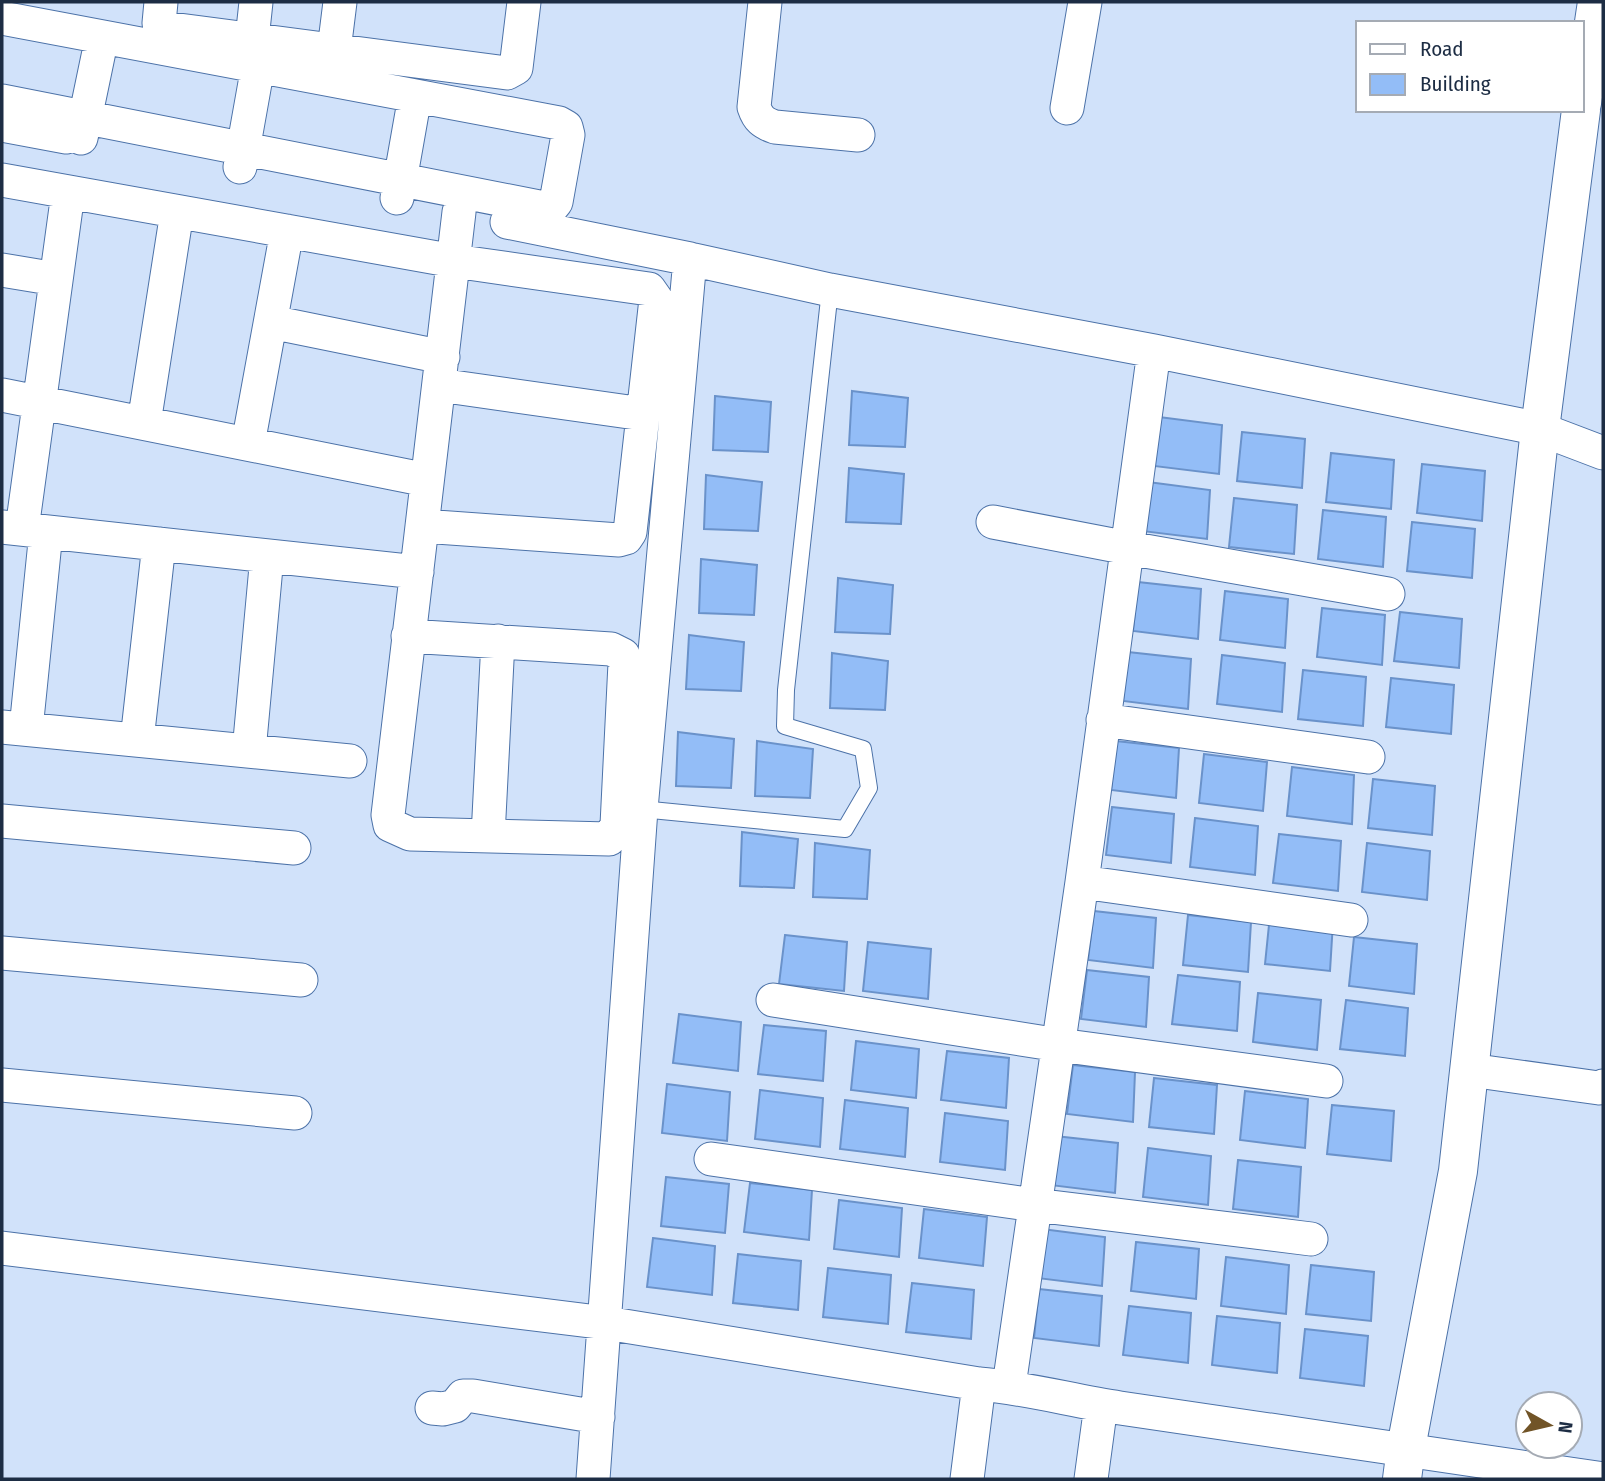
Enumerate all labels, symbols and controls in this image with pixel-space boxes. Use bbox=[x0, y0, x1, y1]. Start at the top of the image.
legend bbox=[1356, 21, 1584, 112]
text: Road bbox=[1420, 36, 1464, 62]
text: Building bbox=[1420, 71, 1491, 97]
north arrow bbox=[1514, 1390, 1584, 1460]
text: N bbox=[1553, 1420, 1578, 1435]

